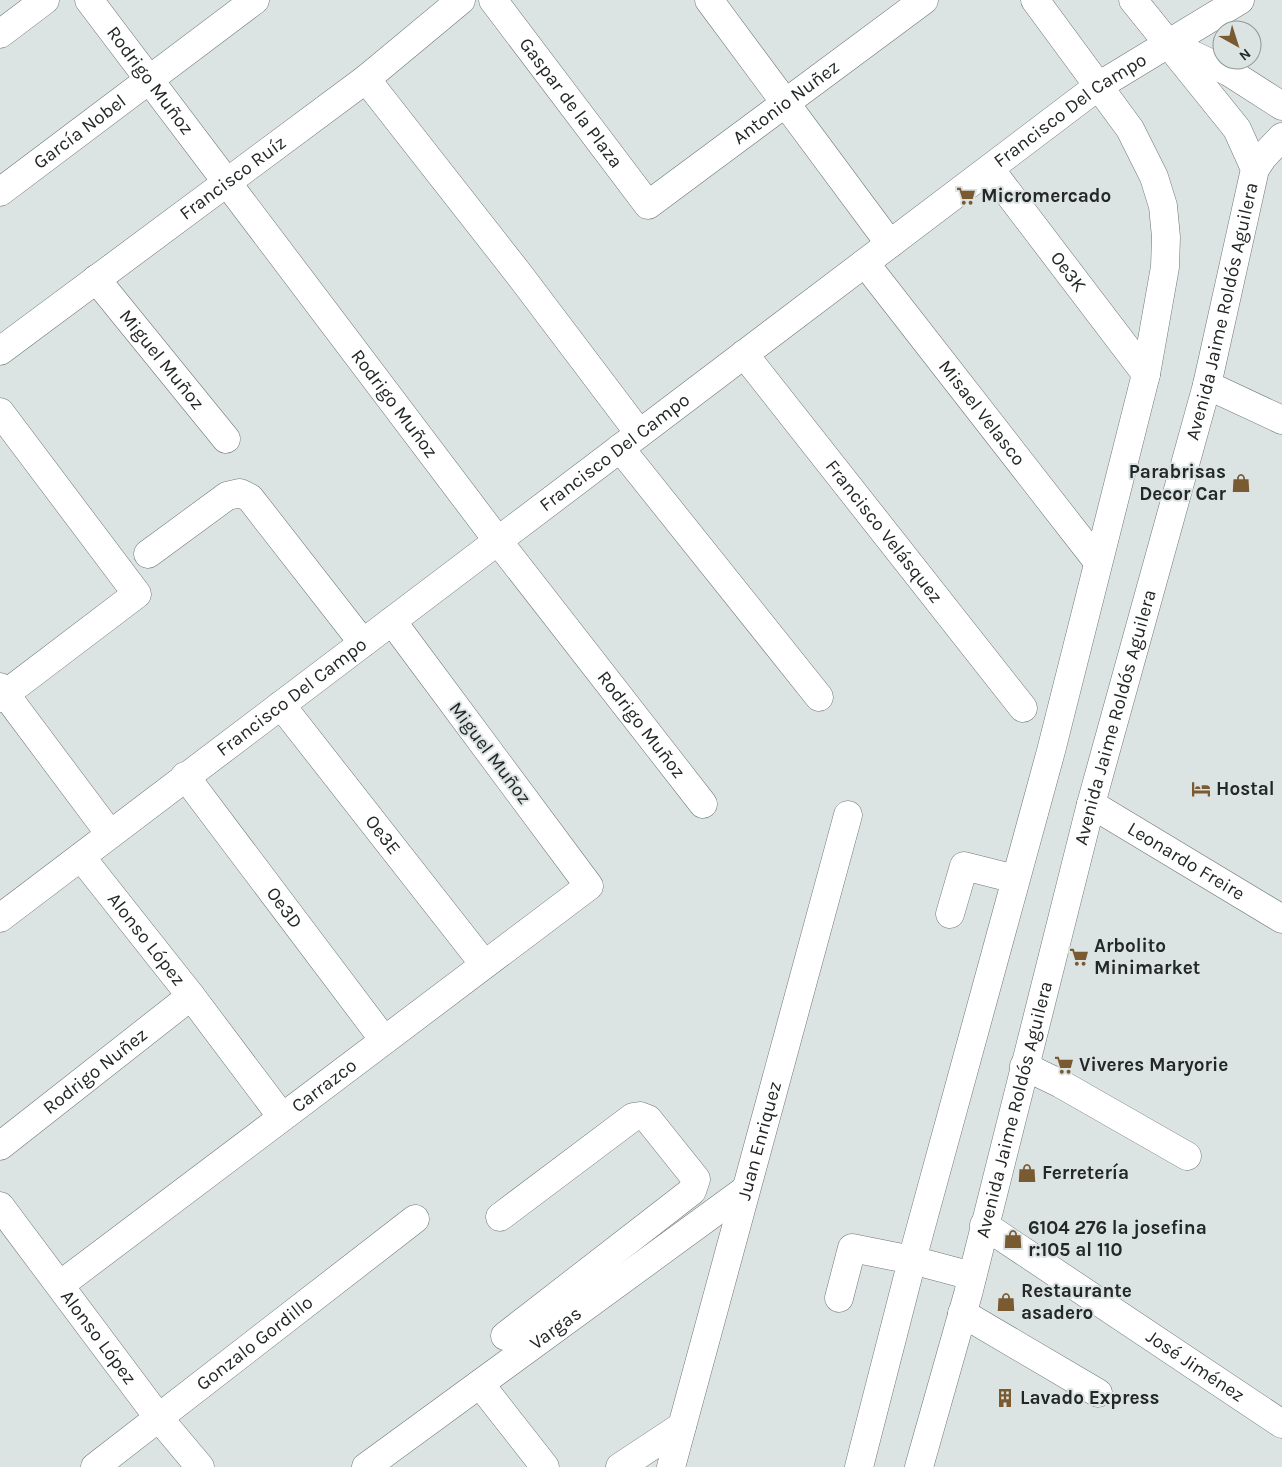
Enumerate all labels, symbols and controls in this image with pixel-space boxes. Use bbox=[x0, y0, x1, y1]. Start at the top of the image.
north arrow bbox=[1212, 20, 1262, 70]
street label: Rodrigo Muñoz bbox=[102, 22, 198, 139]
street label: Gaspar de la Plaza bbox=[515, 34, 627, 172]
text: N bbox=[1236, 45, 1254, 64]
street label: Francisco Del Campo bbox=[990, 48, 1151, 172]
street label: Antonio Nuñez bbox=[729, 56, 844, 149]
street label: García Nobel bbox=[29, 90, 130, 174]
street label: Francisco Ruíz bbox=[175, 131, 290, 225]
street label: Avenida Jaime Roldós Aguilera bbox=[1181, 180, 1263, 443]
supermarket icon: Micromercado bbox=[955, 185, 977, 207]
place label: Micromercado bbox=[981, 185, 1111, 207]
street label: Oe3K bbox=[1046, 247, 1091, 297]
street label: Miguel Muñoz bbox=[115, 305, 209, 414]
street label: Rodrigo Muñoz bbox=[346, 345, 442, 462]
street label: Misael Velasco bbox=[934, 356, 1030, 470]
street label: Francisco Del Campo bbox=[535, 389, 694, 516]
street label: Francisco Velásquez bbox=[821, 456, 947, 607]
place label: Parabrisas Decor Car bbox=[1129, 461, 1227, 505]
shop icon: Parabrisas Decor Car bbox=[1230, 472, 1252, 494]
street label: Avenida Jaime Roldós Aguilera bbox=[1070, 587, 1161, 847]
street label: Francisco Del Campo bbox=[212, 633, 371, 761]
street label: Rodrigo Muñoz bbox=[592, 667, 690, 783]
street label: Miguel Muñoz bbox=[444, 698, 536, 808]
hotel icon: Hostal bbox=[1190, 778, 1212, 800]
place label: Hostal bbox=[1216, 778, 1275, 800]
street label: Oe3E bbox=[361, 811, 405, 859]
street label: Leonardo Freire bbox=[1123, 818, 1249, 905]
street label: Oe3D bbox=[262, 883, 307, 933]
street label: Alonso López bbox=[103, 889, 190, 990]
place label: Arbolito Minimarket bbox=[1094, 935, 1200, 979]
supermarket icon: Arbolito Minimarket bbox=[1068, 946, 1090, 968]
street label: Avenida Jaime Roldós Aguilera bbox=[972, 979, 1057, 1240]
street label: Rodrigo Nuñez bbox=[39, 1024, 152, 1119]
street label: Carrazco bbox=[287, 1054, 361, 1117]
supermarket icon: Viveres Maryorie bbox=[1053, 1054, 1075, 1076]
place label: Viveres Maryorie bbox=[1079, 1054, 1228, 1076]
street label: Juan Enriquez bbox=[733, 1079, 786, 1202]
shop icon: Ferretería bbox=[1016, 1162, 1038, 1184]
place label: Ferretería bbox=[1042, 1162, 1129, 1184]
place label: 6104 276 la josefina r:105 al 110 bbox=[1028, 1217, 1207, 1261]
shop icon: 6104 276 la josefina r:105 al 110 bbox=[1002, 1228, 1024, 1250]
place label: Restaurante asadero bbox=[1021, 1280, 1132, 1324]
street label: Alonso López bbox=[56, 1286, 141, 1389]
street label: Gonzalo Gordillo bbox=[192, 1291, 317, 1395]
shop icon: Restaurante asadero bbox=[995, 1291, 1017, 1313]
street label: Vargas bbox=[526, 1302, 586, 1354]
street label: José Jiménez bbox=[1142, 1325, 1249, 1407]
building icon: Lavado Express bbox=[994, 1387, 1016, 1409]
place label: Lavado Express bbox=[1020, 1387, 1160, 1409]

